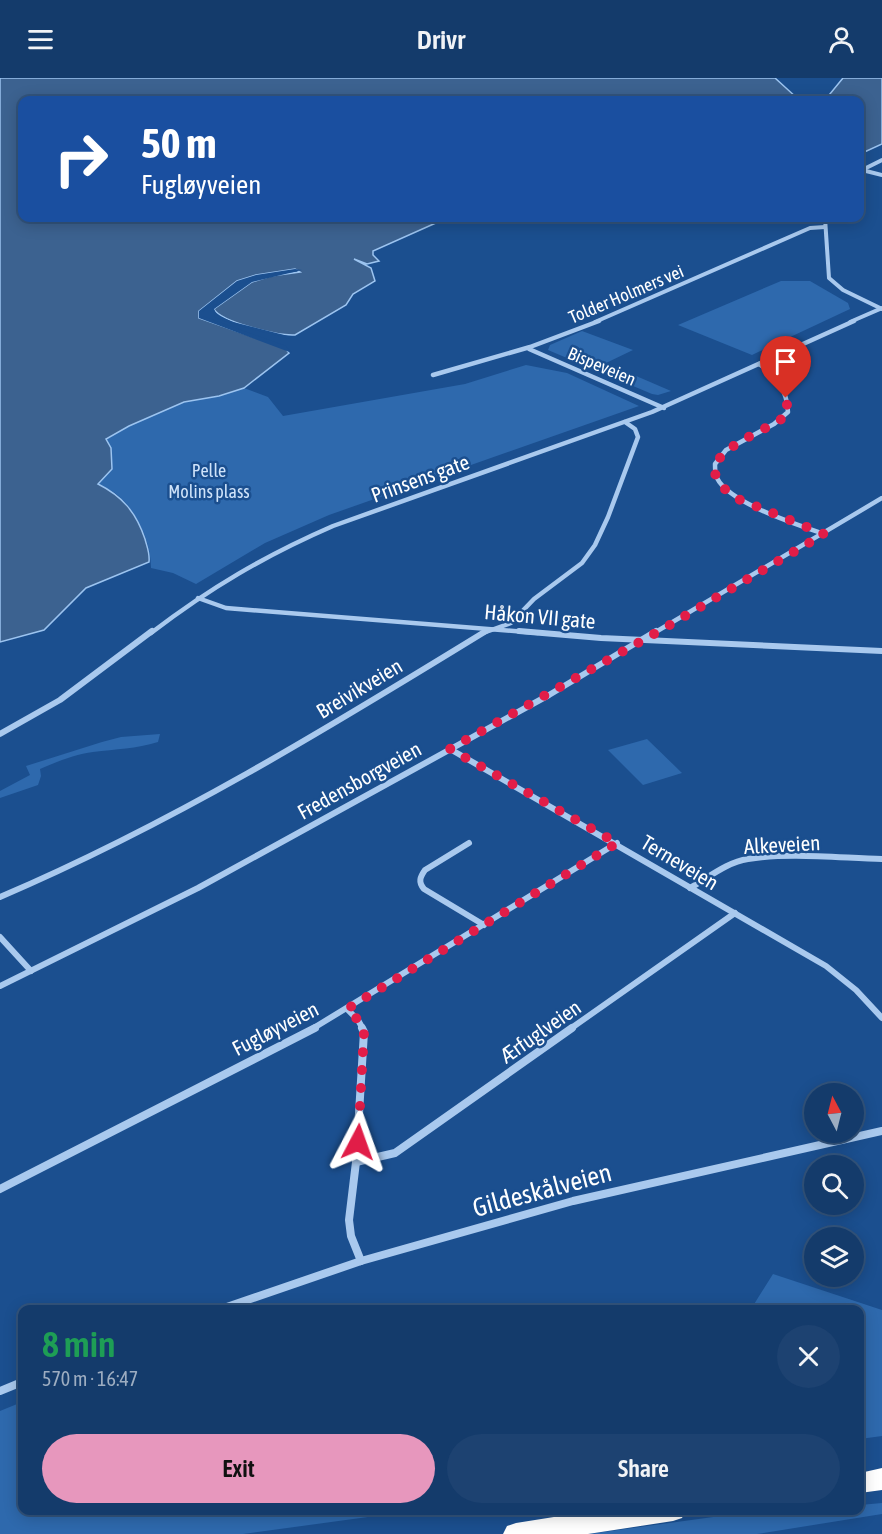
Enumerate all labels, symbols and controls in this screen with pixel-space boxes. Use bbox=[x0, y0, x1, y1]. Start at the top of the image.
icon: menu bbox=[24, 23, 57, 56]
icon: person bbox=[825, 23, 858, 56]
text: Drivr bbox=[417, 24, 465, 55]
text: 50 m bbox=[141, 119, 216, 167]
icon: right bbox=[42, 120, 120, 198]
text: Fugløyveien bbox=[141, 169, 261, 200]
street label: Tolder Holmers vei bbox=[565, 260, 687, 328]
pin bbox=[760, 336, 811, 398]
street label: Bispeveien bbox=[565, 342, 639, 390]
icon: arrive bbox=[769, 345, 802, 378]
street label: Prinsens gate bbox=[368, 449, 472, 507]
park label: Pelle Molins plass bbox=[168, 460, 250, 502]
street label: Håkon VII gate bbox=[483, 599, 597, 633]
street label: Breivikveien bbox=[312, 653, 406, 723]
street label: Fredensborgveien bbox=[293, 736, 425, 824]
street label: Terneveien bbox=[637, 830, 723, 894]
street label: Alkeveien bbox=[743, 830, 821, 858]
street label: Ærfuglveien bbox=[495, 994, 585, 1068]
street label: Fugløyveien bbox=[228, 996, 322, 1060]
north arrow bbox=[804, 1083, 864, 1143]
map controls bbox=[804, 1083, 864, 1287]
position arrow bbox=[326, 1110, 390, 1174]
button: search bbox=[804, 1155, 864, 1215]
street label: Gildeskålveien bbox=[469, 1157, 615, 1223]
button: layers bbox=[804, 1227, 864, 1287]
text: 8 min bbox=[42, 1323, 116, 1365]
button: close bbox=[777, 1325, 840, 1388]
text: 570 m · 16:47 bbox=[42, 1367, 138, 1390]
button: Exit bbox=[42, 1434, 435, 1503]
button: Share bbox=[447, 1434, 840, 1503]

